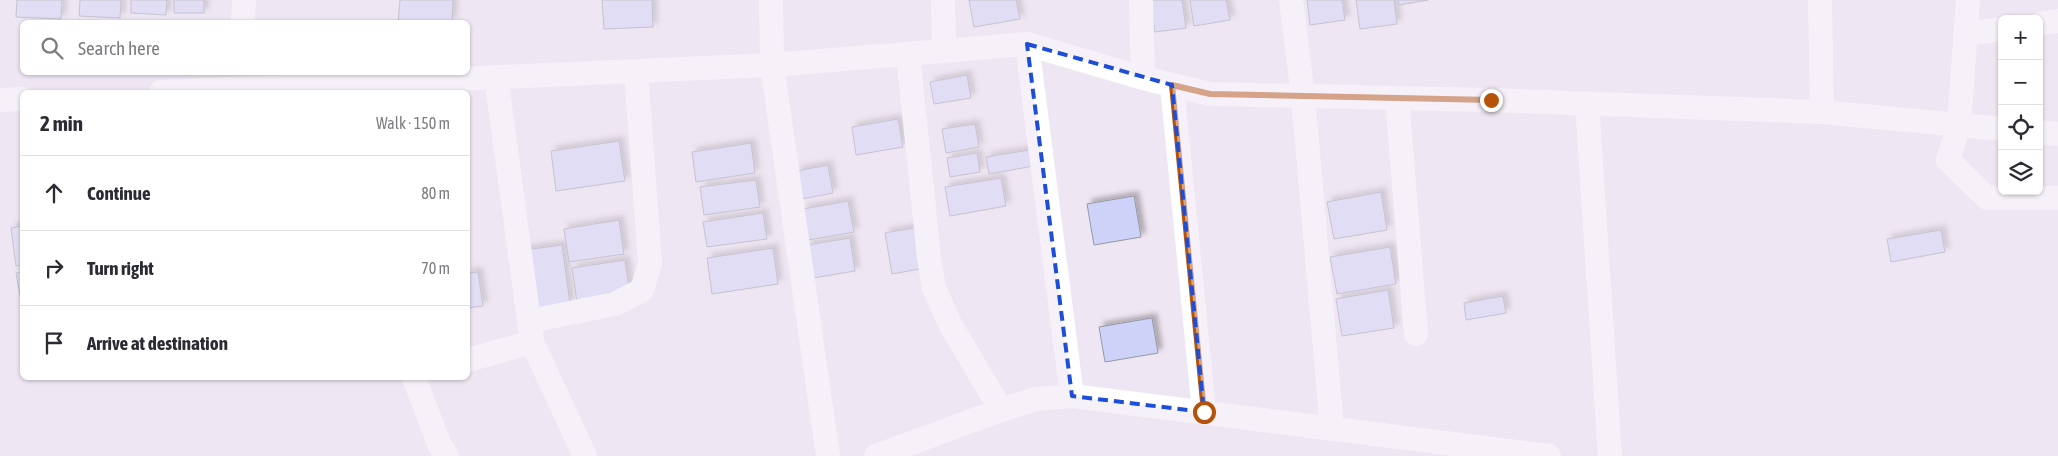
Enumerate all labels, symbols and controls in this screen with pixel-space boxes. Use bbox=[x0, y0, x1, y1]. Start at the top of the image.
map controls bbox=[1998, 15, 2043, 195]
button: + bbox=[1998, 15, 2043, 60]
search box bbox=[20, 20, 470, 75]
icon: search bbox=[38, 34, 66, 62]
text: Search here bbox=[78, 37, 160, 59]
button: − bbox=[1998, 60, 2043, 105]
route end bbox=[1480, 89, 1503, 112]
button: locate bbox=[1998, 105, 2043, 150]
text: 2 min bbox=[40, 111, 83, 135]
text: Walk · 150 m bbox=[376, 114, 450, 132]
button: layers bbox=[1998, 150, 2043, 195]
icon: ahead bbox=[40, 179, 68, 207]
text: Continue bbox=[87, 182, 151, 204]
text: 80 m bbox=[421, 184, 450, 202]
icon: right bbox=[40, 254, 68, 282]
text: Turn right bbox=[87, 257, 154, 279]
text: 70 m bbox=[421, 259, 450, 277]
icon: arrive bbox=[40, 329, 68, 357]
text: Arrive at destination bbox=[87, 332, 228, 354]
route start bbox=[1193, 401, 1216, 424]

